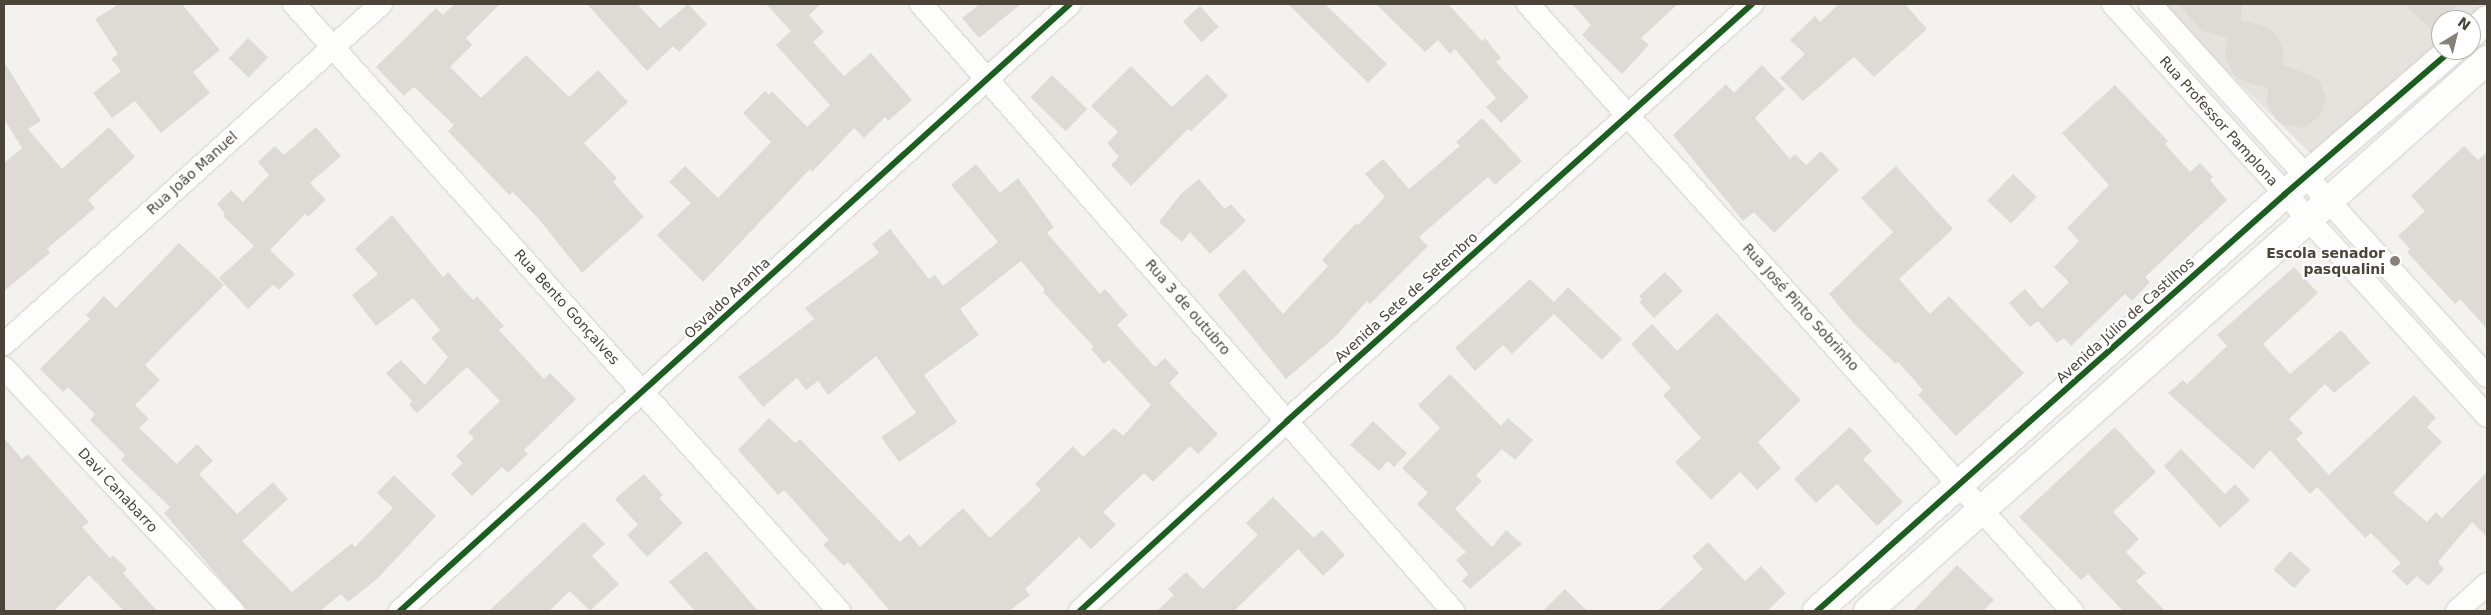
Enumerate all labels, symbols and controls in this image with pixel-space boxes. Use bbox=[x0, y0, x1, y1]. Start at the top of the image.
north arrow bbox=[2431, 10, 2481, 60]
text: N bbox=[2455, 14, 2474, 34]
street label: Rua Professor Pamplona bbox=[2156, 53, 2282, 189]
street label: Rua João Manuel bbox=[143, 128, 241, 218]
street label: Avenida Sete de Setembro bbox=[1331, 228, 1481, 366]
street label: Rua José Pinto Sobrinho bbox=[1739, 240, 1863, 374]
place label: Escola senador pasqualini bbox=[2266, 245, 2385, 278]
street label: Rua Bento Gonçalves bbox=[511, 246, 623, 368]
street label: Osvaldo Aranha bbox=[681, 254, 773, 342]
street label: Avenida Júlio de Castilhos bbox=[2053, 254, 2197, 386]
marker: Escola senador pasqualini bbox=[2389, 255, 2401, 267]
street label: Rua 3 de outubro bbox=[1142, 256, 1234, 358]
street label: Davi Canabarro bbox=[75, 444, 161, 536]

